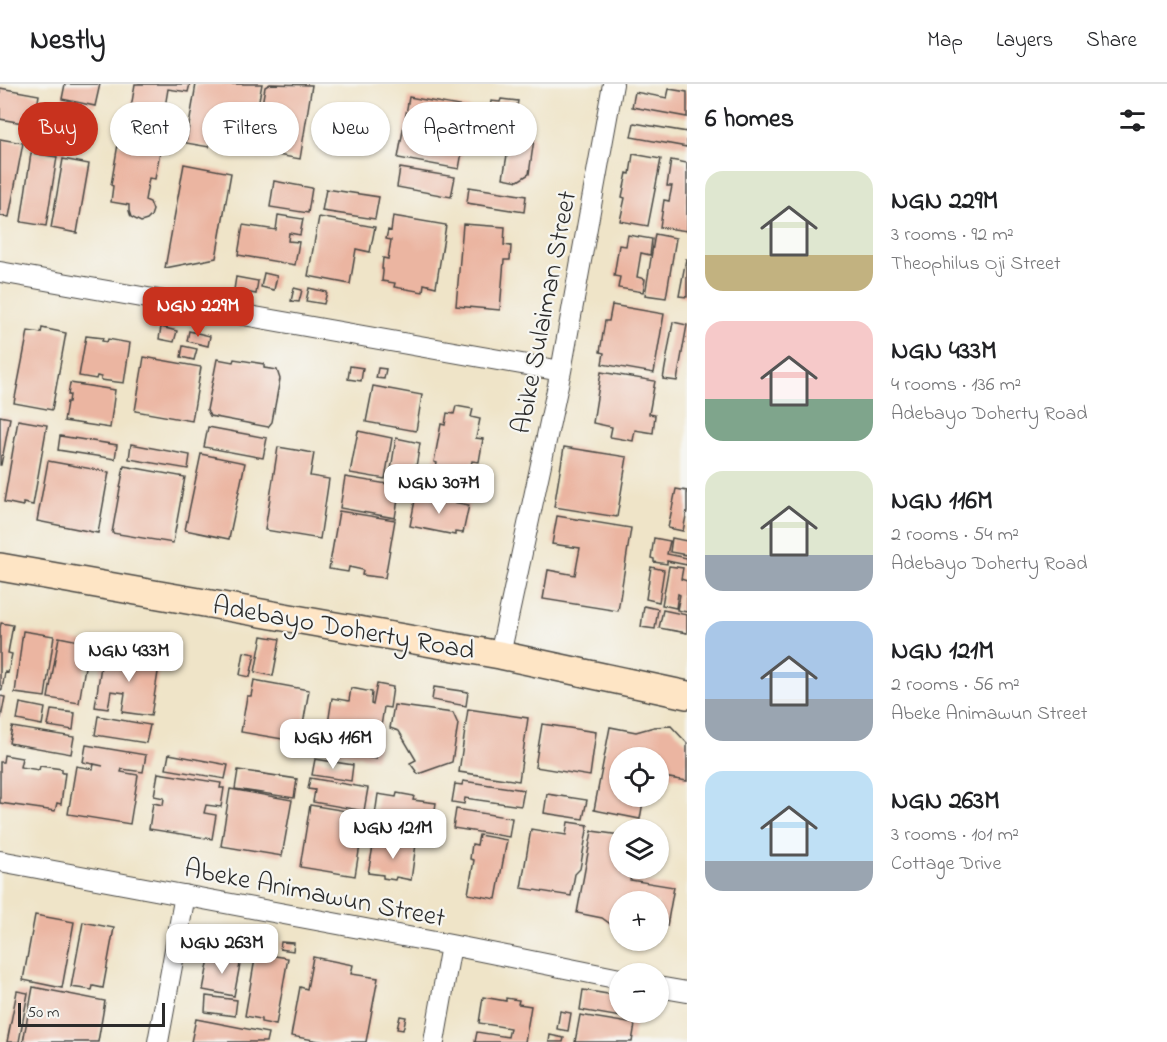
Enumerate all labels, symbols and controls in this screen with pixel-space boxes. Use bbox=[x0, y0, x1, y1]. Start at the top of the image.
text: Nestly bbox=[30, 21, 105, 62]
text: Map bbox=[927, 26, 963, 56]
text: Layers bbox=[996, 26, 1053, 56]
text: Share bbox=[1086, 26, 1137, 56]
text: 6 homes bbox=[705, 101, 794, 139]
chip: Buy bbox=[18, 102, 98, 156]
chip: Rent bbox=[110, 102, 190, 156]
chip: Filters bbox=[202, 102, 299, 156]
chip: New bbox=[311, 102, 390, 156]
chip: Apartment bbox=[402, 102, 537, 156]
icon: filters bbox=[1116, 104, 1149, 137]
text: NGN 229M bbox=[891, 183, 998, 221]
street label: Abike Sulaiman Street bbox=[503, 188, 588, 437]
icon: home bbox=[753, 195, 825, 267]
text: 3 rooms · 92 m² bbox=[891, 221, 1014, 250]
text: Theophilus Oji Street bbox=[891, 250, 1061, 279]
pin: NGN 229M bbox=[136, 287, 260, 338]
text: NGN 229M bbox=[157, 292, 239, 321]
text: NGN 433M bbox=[891, 333, 997, 371]
icon: home bbox=[753, 345, 825, 417]
text: 4 rooms · 136 m² bbox=[891, 371, 1021, 400]
text: Adebayo Doherty Road bbox=[891, 400, 1087, 429]
pin: NGN 307M bbox=[377, 464, 501, 515]
text: NGN 307M bbox=[398, 469, 480, 498]
text: NGN 116M bbox=[891, 483, 993, 521]
icon: home bbox=[753, 495, 825, 567]
text: 2 rooms · 54 m² bbox=[891, 521, 1019, 550]
text: Adebayo Doherty Road bbox=[891, 550, 1087, 579]
street label: Adebayo Doherty Road bbox=[210, 587, 478, 672]
pin: NGN 433M bbox=[67, 632, 191, 683]
text: NGN 121M bbox=[891, 633, 994, 671]
text: NGN 433M bbox=[88, 637, 170, 666]
icon: home bbox=[753, 645, 825, 717]
text: 2 rooms · 56 m² bbox=[891, 671, 1020, 700]
text: Abeke Animawun Street bbox=[891, 700, 1087, 729]
pin: NGN 116M bbox=[271, 719, 395, 770]
text: NGN 116M bbox=[294, 724, 372, 753]
map controls bbox=[609, 747, 669, 1023]
button: locate bbox=[609, 747, 669, 807]
text: NGN 263M bbox=[891, 783, 1000, 821]
icon: home bbox=[753, 795, 825, 867]
pin: NGN 121M bbox=[331, 809, 455, 860]
text: NGN 121M bbox=[353, 814, 433, 843]
button: layers bbox=[609, 819, 669, 879]
text: 3 rooms · 101 m² bbox=[891, 821, 1019, 850]
street label: Abeke Animawun Street bbox=[181, 850, 448, 939]
text: Cottage Drive bbox=[891, 850, 1001, 879]
button: + bbox=[609, 891, 669, 951]
pin: NGN 263M bbox=[160, 924, 284, 975]
text: NGN 263M bbox=[180, 929, 264, 958]
button: − bbox=[609, 963, 669, 1023]
scale bar bbox=[18, 1000, 165, 1028]
text: 50 m bbox=[27, 1001, 59, 1025]

